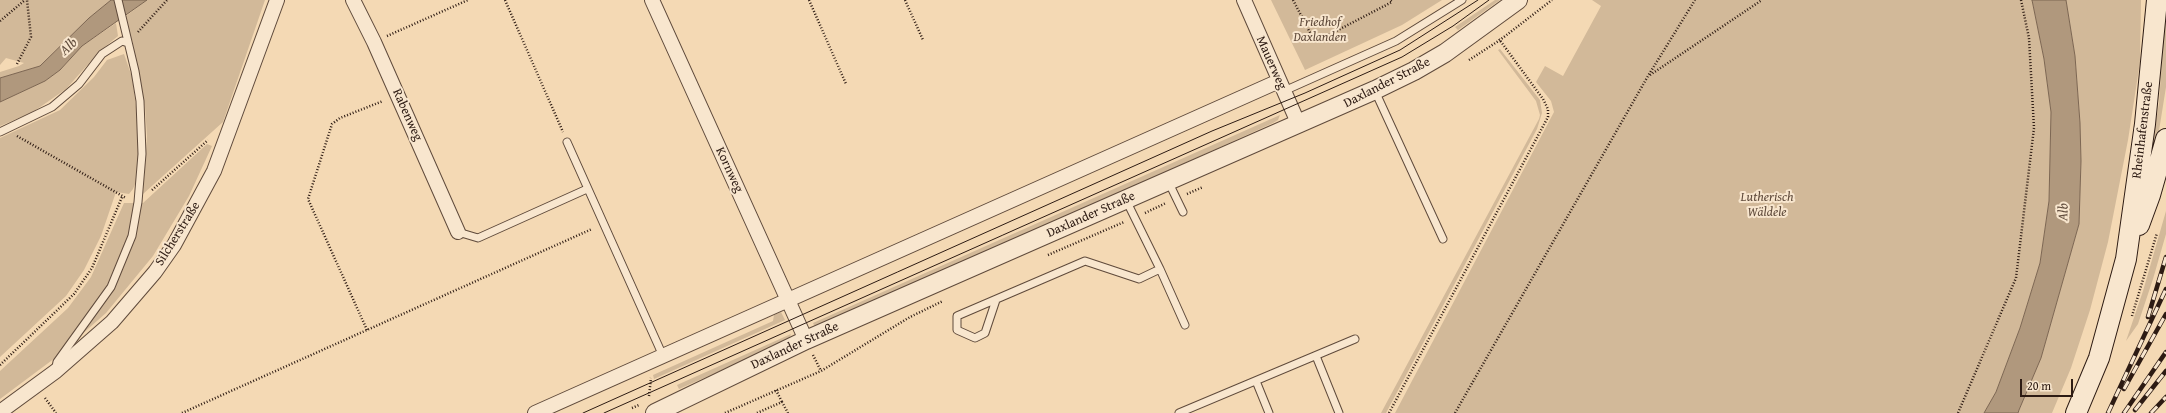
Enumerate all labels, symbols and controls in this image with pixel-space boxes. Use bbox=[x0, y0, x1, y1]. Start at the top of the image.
park label: Friedhof Daxlanden bbox=[1294, 15, 1346, 46]
street label: Mauerweg bbox=[1252, 34, 1290, 92]
water label: Alb bbox=[57, 35, 81, 59]
street label: Daxlander Straße bbox=[1341, 54, 1433, 112]
street label: Rheinhafenstraße bbox=[2129, 81, 2157, 179]
street label: Rabenweg bbox=[389, 87, 425, 143]
street label: Kornweg bbox=[712, 145, 746, 195]
street label: Daxlander Straße bbox=[1044, 189, 1138, 241]
park label: Lutherisch Wäldele bbox=[1740, 190, 1794, 221]
street label: Silcherstraße bbox=[152, 199, 204, 269]
water label: Alb bbox=[2055, 203, 2073, 221]
street label: Daxlander Straße bbox=[749, 319, 841, 373]
scale bar bbox=[2022, 371, 2075, 397]
text: 20 m bbox=[2027, 377, 2051, 394]

